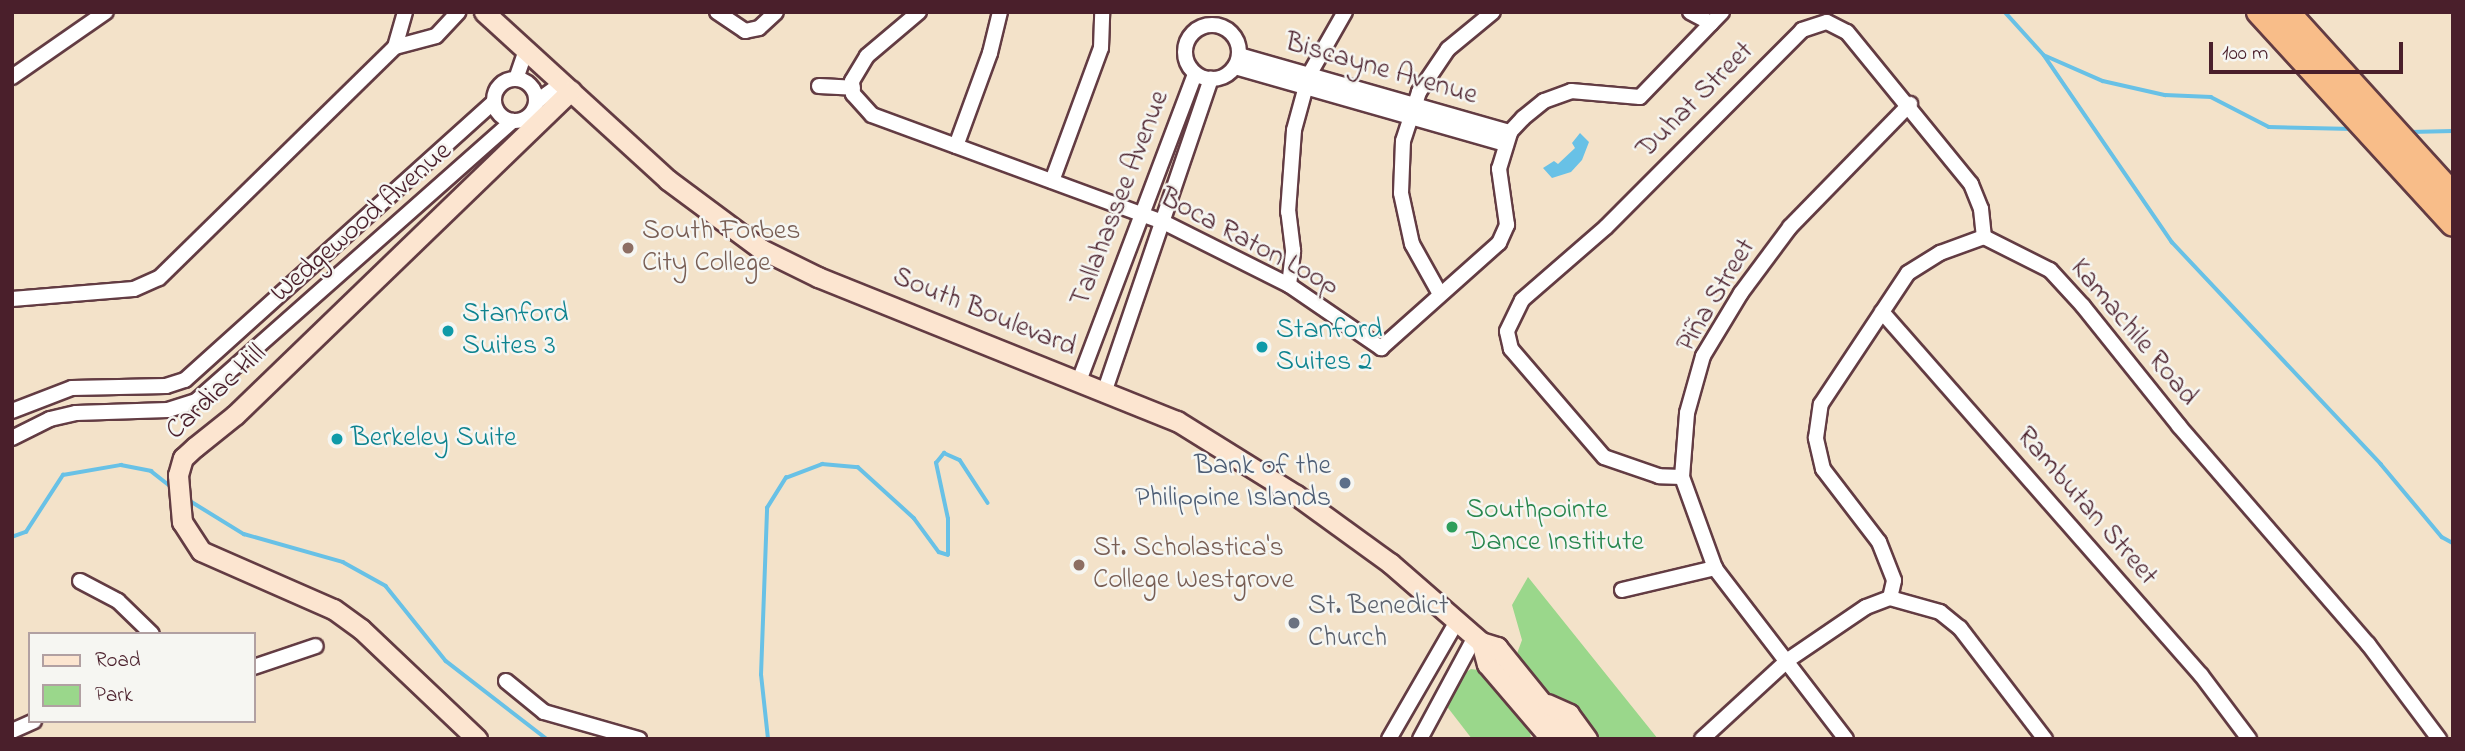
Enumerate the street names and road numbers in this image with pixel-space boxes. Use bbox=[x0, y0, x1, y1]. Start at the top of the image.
street label: Biscayne Avenue bbox=[1281, 27, 1481, 113]
street label: Duhat Street bbox=[1630, 35, 1762, 167]
street label: Tallahassee Avenue bbox=[1064, 86, 1178, 312]
street label: Wedgewood Avenue bbox=[265, 135, 459, 311]
street label: Boca Raton Loop bbox=[1154, 182, 1344, 304]
street label: Piña Street bbox=[1670, 233, 1764, 359]
street label: Kamachile Road bbox=[2062, 253, 2204, 413]
street label: South Boulevard bbox=[887, 261, 1081, 365]
street label: Cardiac Hill bbox=[160, 338, 274, 448]
street label: Rambutan Street bbox=[2008, 421, 2164, 593]

